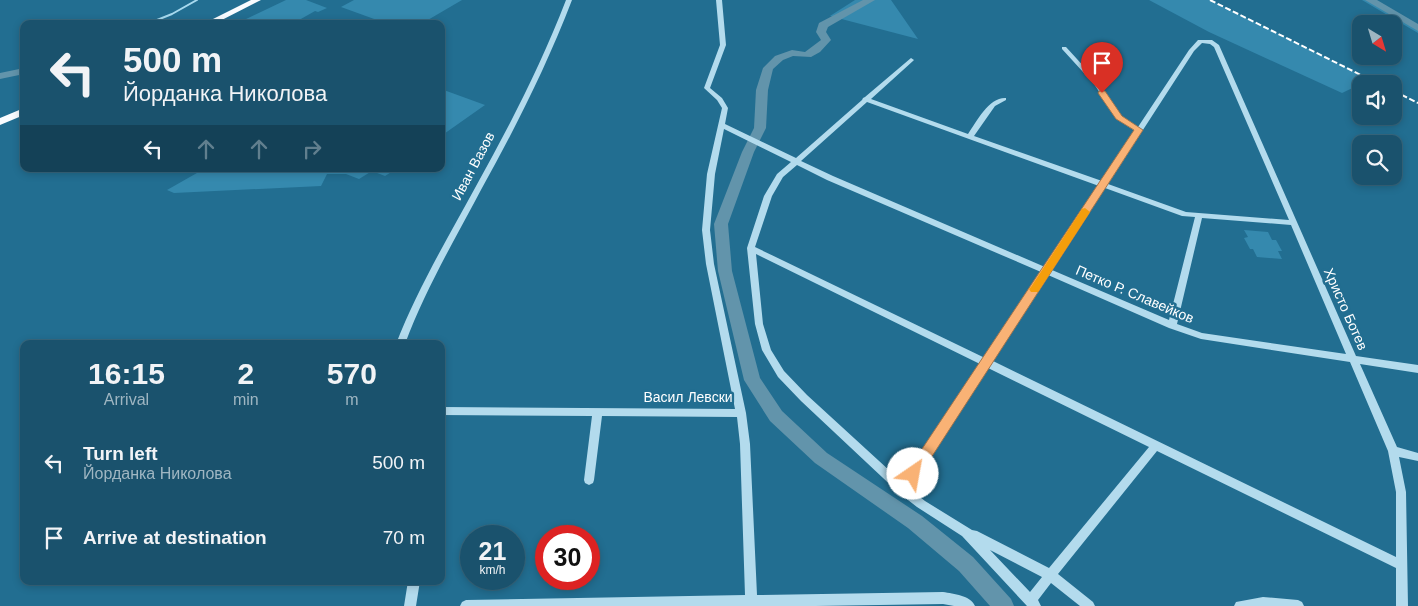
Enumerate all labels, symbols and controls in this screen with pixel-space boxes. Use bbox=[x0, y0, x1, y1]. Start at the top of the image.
north arrow bbox=[1352, 15, 1402, 65]
map controls bbox=[1352, 15, 1402, 185]
icon: left bbox=[40, 40, 105, 105]
text: 500 m bbox=[123, 40, 222, 79]
pin bbox=[1081, 42, 1123, 93]
icon: arrive bbox=[1088, 49, 1116, 77]
button: sound bbox=[1352, 75, 1402, 125]
text: Йорданка Николова bbox=[123, 81, 327, 106]
street label: Иван Вазов bbox=[448, 129, 498, 203]
icon: left bbox=[139, 135, 167, 163]
icon: ahead bbox=[192, 135, 220, 163]
icon: ahead bbox=[245, 135, 273, 163]
icon: right bbox=[298, 135, 326, 163]
button: search bbox=[1352, 135, 1402, 185]
street label: Петко Р. Славейков bbox=[1074, 262, 1196, 326]
street label: Христо Ботев bbox=[1321, 266, 1371, 352]
text: 16:15 bbox=[88, 357, 165, 390]
text: 2 bbox=[237, 357, 254, 390]
text: 570 bbox=[327, 357, 377, 390]
street label: Васил Левски bbox=[643, 389, 733, 405]
text: Arrival bbox=[104, 391, 149, 408]
text: min bbox=[233, 391, 259, 408]
text: m bbox=[345, 391, 358, 408]
text: Turn left bbox=[83, 443, 158, 464]
position arrow bbox=[886, 447, 938, 499]
icon: left bbox=[40, 449, 68, 477]
text: 500 m bbox=[372, 452, 425, 473]
text: Йорданка Николова bbox=[83, 465, 232, 482]
icon: arrive bbox=[40, 524, 68, 552]
speed limit sign: 30 bbox=[535, 525, 600, 590]
text: Arrive at destination bbox=[83, 527, 267, 548]
text: 70 m bbox=[383, 527, 425, 548]
text: 21 bbox=[479, 537, 506, 565]
text: km/h bbox=[479, 563, 506, 577]

